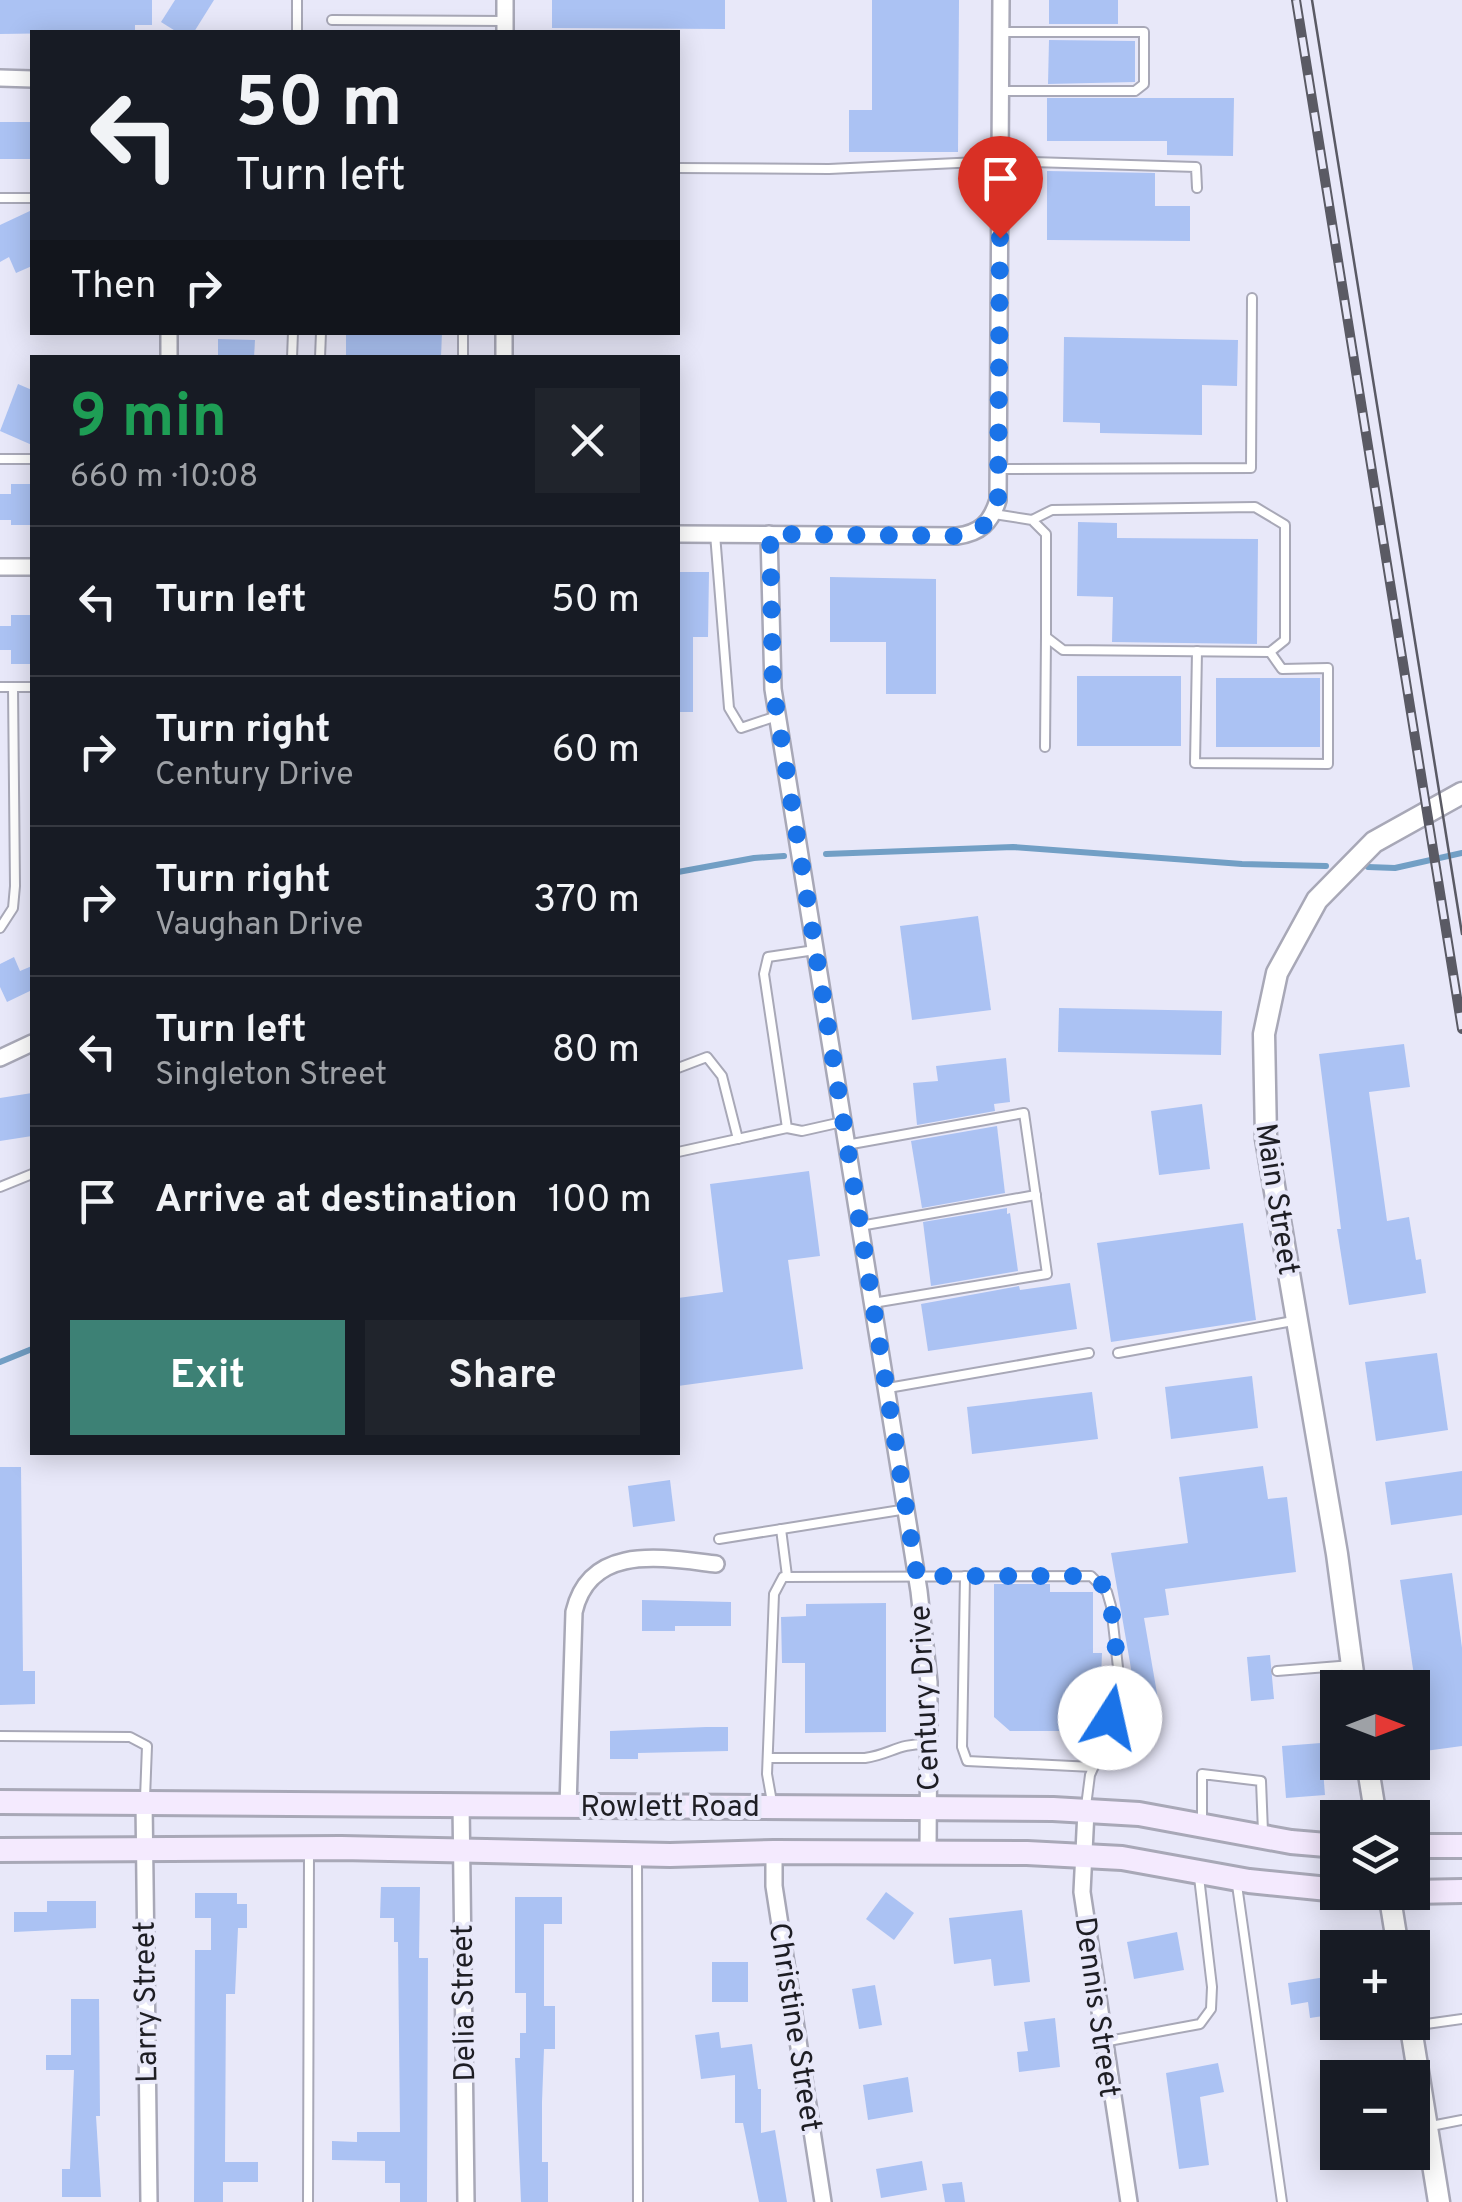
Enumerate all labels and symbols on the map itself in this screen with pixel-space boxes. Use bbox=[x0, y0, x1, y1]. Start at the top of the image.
pin bbox=[958, 136, 1043, 239]
street label: Main Street bbox=[1245, 1121, 1306, 1278]
street label: Century Drive bbox=[903, 1604, 950, 1792]
position arrow bbox=[1058, 1666, 1162, 1770]
north arrow bbox=[1320, 1670, 1430, 1780]
street label: Rowlett Road bbox=[580, 1790, 760, 1827]
street label: Dennis Street bbox=[1065, 1915, 1127, 2100]
street label: Christine Street bbox=[759, 1920, 828, 2135]
street label: Larry Street bbox=[128, 1921, 167, 2083]
street label: Delia Street bbox=[446, 1924, 485, 2082]

